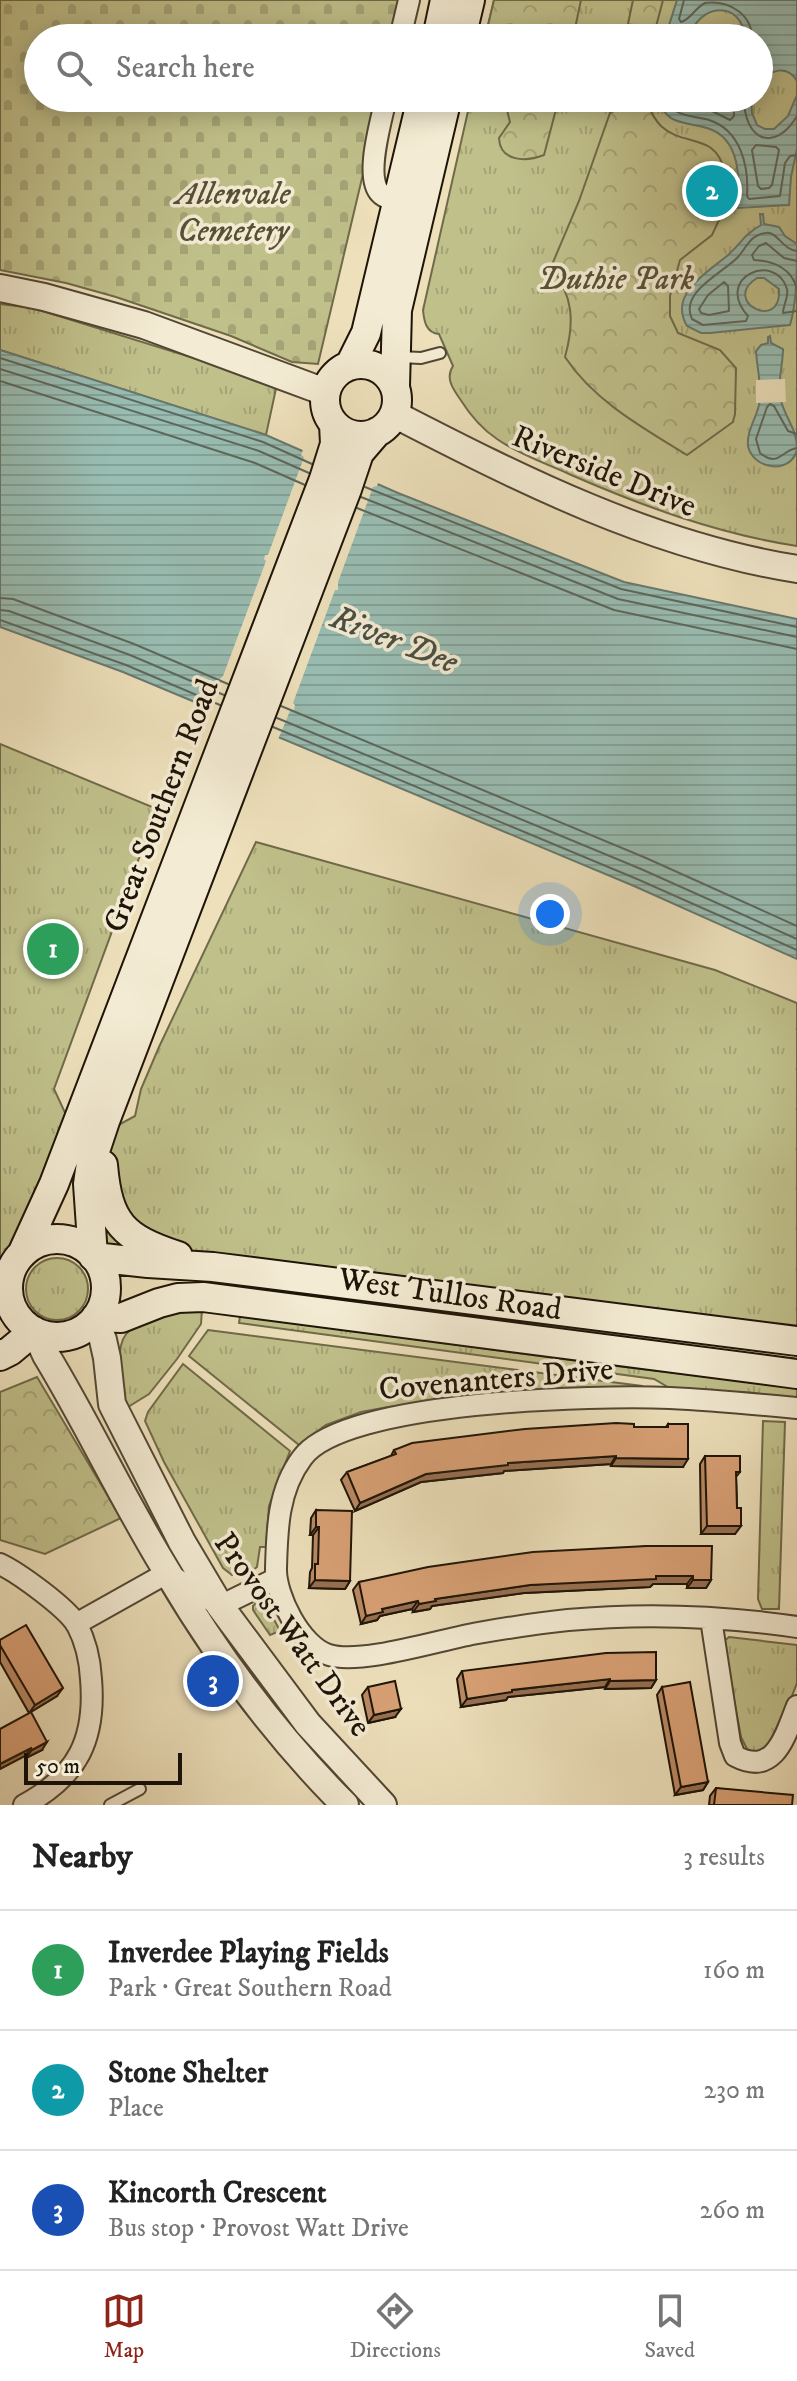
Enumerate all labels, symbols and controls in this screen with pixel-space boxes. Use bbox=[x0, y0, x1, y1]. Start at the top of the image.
search box bbox=[24, 24, 773, 112]
icon: search bbox=[52, 46, 96, 90]
text: Search here bbox=[116, 50, 255, 87]
pin: 2 bbox=[686, 161, 738, 221]
park label: Allenvale Cemetery bbox=[173, 175, 291, 252]
park label: Duthie Park bbox=[538, 260, 695, 300]
street label: Riverside Drive bbox=[506, 417, 702, 527]
water label: River Dee bbox=[324, 596, 465, 684]
street label: Great Southern Road bbox=[95, 674, 229, 938]
your location bbox=[530, 894, 570, 934]
pin: 1 bbox=[27, 919, 79, 979]
street label: West Tullos Road bbox=[335, 1259, 564, 1330]
street label: Covenanters Drive bbox=[377, 1350, 615, 1410]
street label: Provost Watt Drive bbox=[204, 1525, 380, 1745]
pin: 3 bbox=[187, 1651, 239, 1711]
scale bar bbox=[24, 1749, 182, 1785]
text: 50 m bbox=[36, 1753, 80, 1780]
text: Nearby bbox=[32, 1836, 133, 1878]
text: 3 results bbox=[683, 1841, 765, 1874]
text: Inverdee Playing Fields bbox=[108, 1935, 389, 1972]
text: 1 bbox=[53, 1954, 63, 1987]
text: 160 m bbox=[703, 1954, 765, 1987]
text: Park · Great Southern Road bbox=[108, 1972, 392, 2005]
text: Stone Shelter bbox=[108, 2055, 268, 2092]
text: 2 bbox=[52, 2074, 64, 2107]
text: 230 m bbox=[703, 2074, 765, 2107]
text: Place bbox=[108, 2092, 164, 2125]
text: Kincorth Crescent bbox=[108, 2175, 327, 2212]
text: 3 bbox=[53, 2194, 63, 2227]
text: 260 m bbox=[700, 2194, 765, 2227]
text: Bus stop · Provost Watt Drive bbox=[108, 2212, 409, 2245]
tab: Map bbox=[102, 2289, 146, 2364]
tab: Directions bbox=[350, 2289, 441, 2364]
tab: Saved bbox=[645, 2289, 695, 2364]

